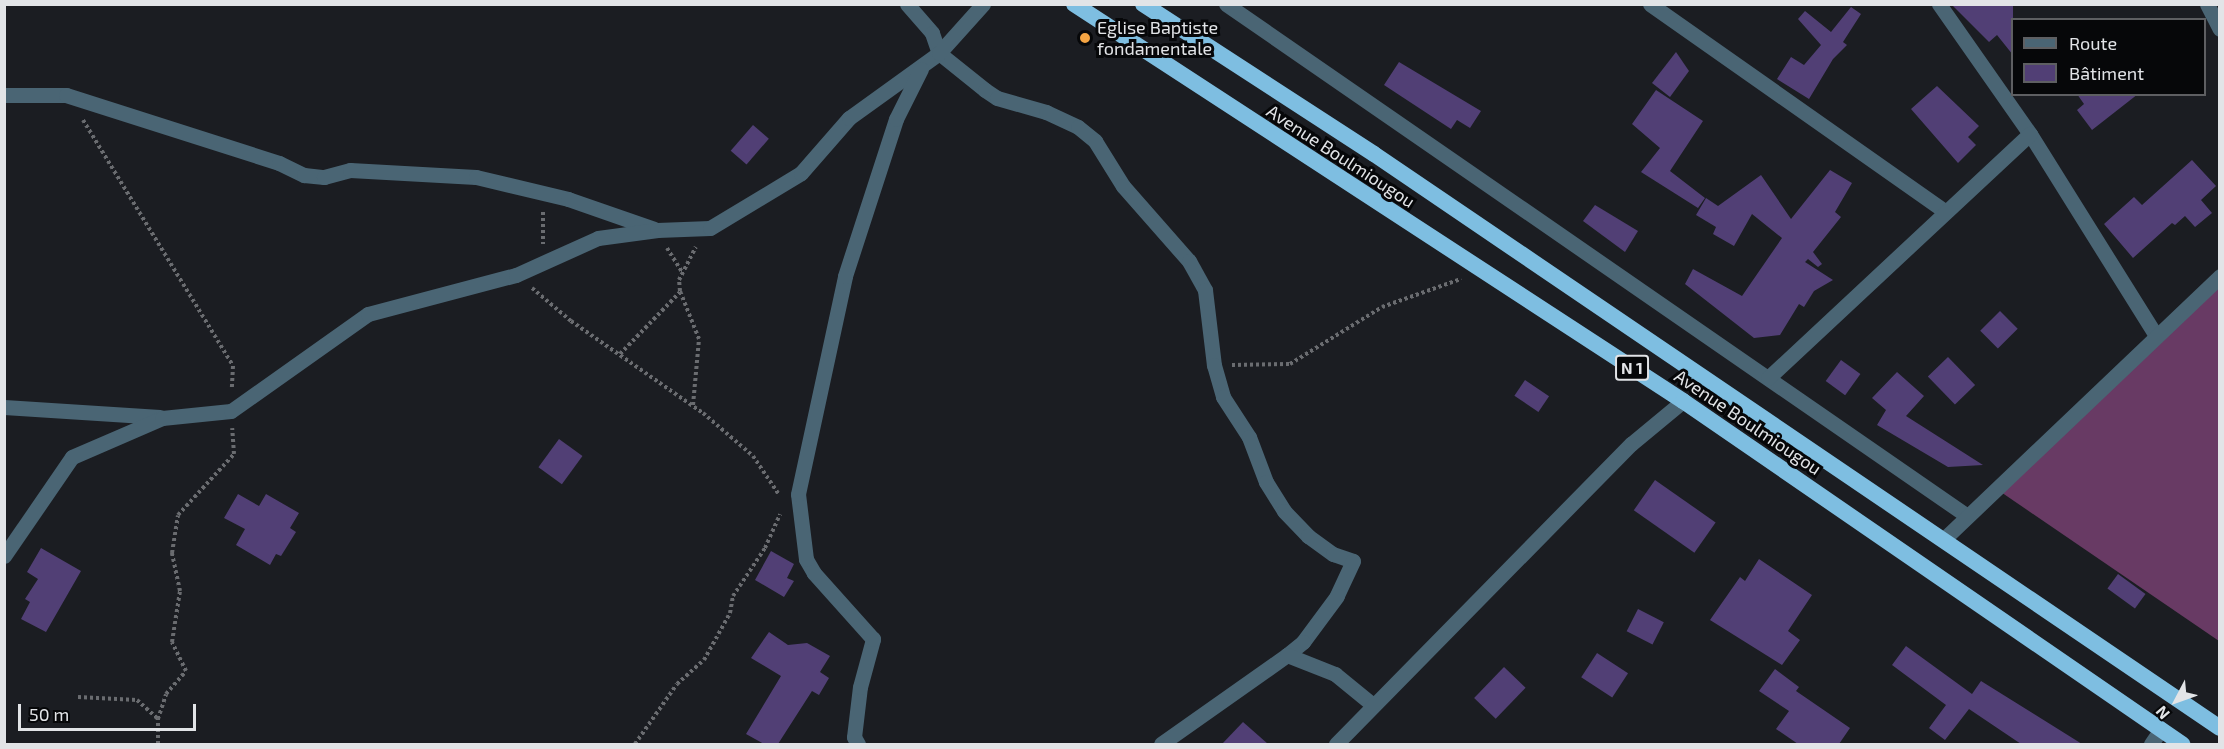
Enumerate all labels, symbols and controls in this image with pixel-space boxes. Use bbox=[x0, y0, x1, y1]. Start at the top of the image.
place label: Eglise Baptiste fondamentale bbox=[1097, 17, 1218, 60]
legend bbox=[2011, 18, 2206, 96]
marker: Eglise Baptiste fondamentale bbox=[1078, 31, 1092, 45]
text: Route bbox=[2069, 32, 2117, 54]
text: Bâtiment bbox=[2069, 62, 2144, 84]
street label: Avenue Boulmiougou bbox=[1263, 100, 1419, 212]
road number: N 1 bbox=[1614, 355, 1650, 381]
street label: Avenue Boulmiougou bbox=[1670, 365, 1826, 479]
north arrow bbox=[2146, 671, 2206, 731]
scale bar bbox=[21, 692, 200, 730]
text: 50 m bbox=[29, 703, 69, 725]
text: N bbox=[2151, 703, 2173, 724]

